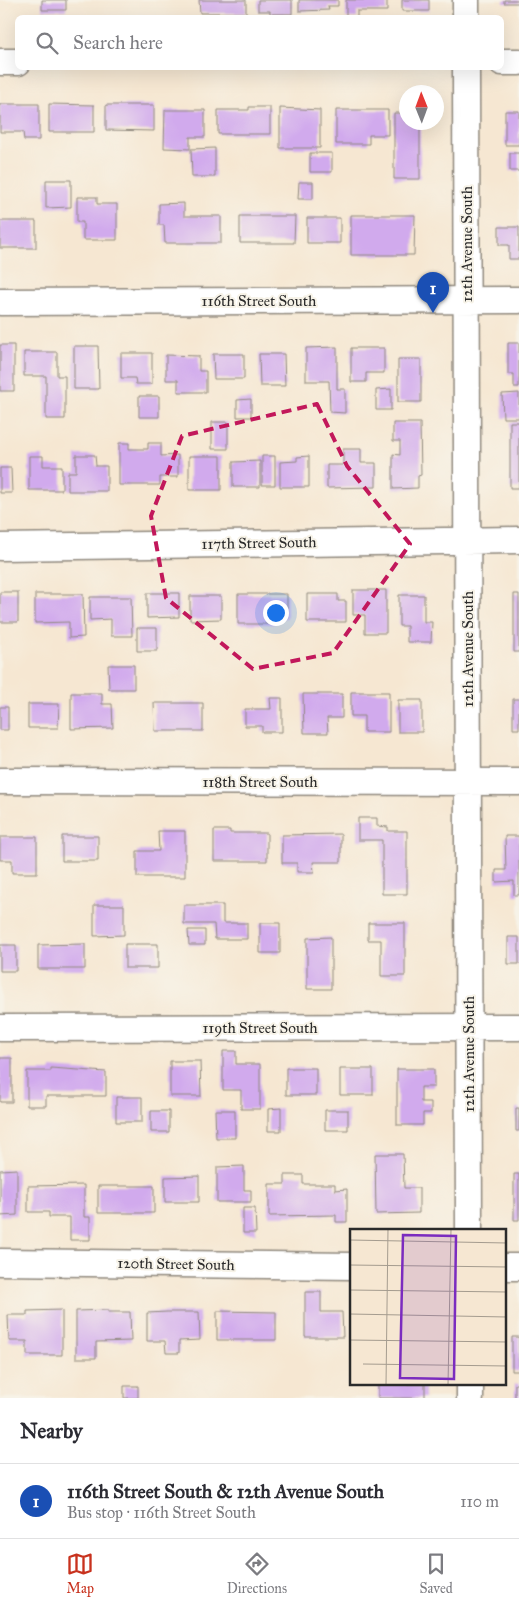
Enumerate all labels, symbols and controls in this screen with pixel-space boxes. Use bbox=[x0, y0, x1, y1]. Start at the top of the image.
search box bbox=[15, 15, 504, 70]
icon: search bbox=[33, 29, 61, 57]
text: Search here bbox=[73, 31, 163, 54]
north arrow bbox=[399, 85, 444, 130]
street label: 12th Avenue South bbox=[458, 185, 476, 302]
pin: 1 bbox=[417, 272, 449, 313]
street label: 116th Street South bbox=[202, 292, 317, 310]
street label: 117th Street South bbox=[201, 533, 317, 553]
street label: 12th Avenue South bbox=[459, 590, 477, 707]
your location bbox=[263, 600, 289, 626]
street label: 118th Street South bbox=[202, 773, 318, 791]
street label: 12th Avenue South bbox=[460, 995, 478, 1112]
street label: 119th Street South bbox=[202, 1019, 318, 1037]
inset map bbox=[350, 1229, 506, 1386]
street label: 120th Street South bbox=[117, 1254, 235, 1274]
text: Nearby bbox=[20, 1418, 83, 1444]
text: 116th Street South & 12th Avenue South bbox=[67, 1480, 384, 1503]
text: 1 bbox=[33, 1492, 39, 1511]
text: 110 m bbox=[460, 1492, 499, 1511]
text: Bus stop · 116th Street South bbox=[67, 1503, 256, 1522]
tab: Map bbox=[66, 1550, 94, 1597]
tab: Directions bbox=[227, 1550, 287, 1597]
tab: Saved bbox=[420, 1550, 453, 1597]

